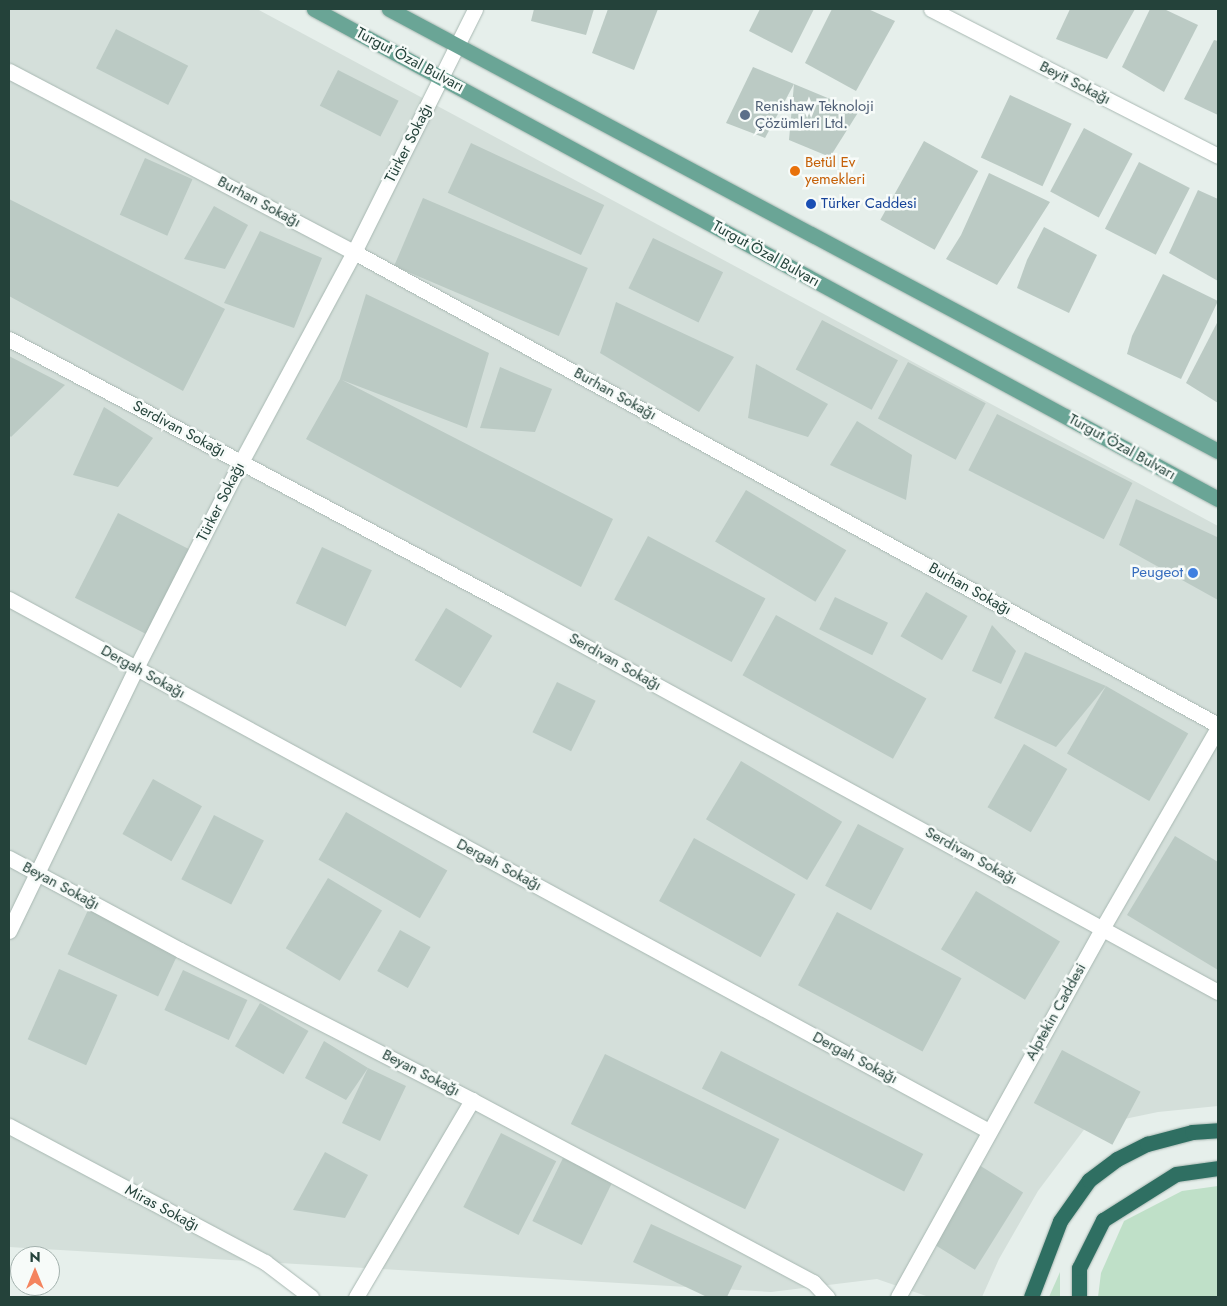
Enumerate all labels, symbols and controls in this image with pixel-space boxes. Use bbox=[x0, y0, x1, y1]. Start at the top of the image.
street label: Turgut Özal Bulvarı bbox=[353, 24, 467, 96]
street label: Beyit Sokağı bbox=[1037, 57, 1113, 109]
place label: Renishaw Teknoloji Çözümleri Ltd. bbox=[755, 97, 874, 132]
street label: Türker Sokağı bbox=[381, 100, 437, 186]
marker: Renishaw Teknoloji Çözümleri Ltd. bbox=[739, 109, 751, 121]
place label: Betül Ev yemekleri bbox=[805, 153, 865, 188]
marker: Betül Ev yemekleri bbox=[789, 165, 801, 177]
street label: Burhan Sokağı bbox=[214, 173, 304, 231]
place label: Türker Caddesi bbox=[821, 195, 917, 213]
marker: Türker Caddesi bbox=[805, 198, 817, 210]
street label: Turgut Özal Bulvarı bbox=[709, 217, 823, 291]
street label: Burhan Sokağı bbox=[571, 364, 659, 424]
street label: Serdivan Sokağı bbox=[130, 397, 228, 461]
street label: Turgut Özal Bulvarı bbox=[1065, 410, 1179, 484]
street label: Türker Sokağı bbox=[193, 459, 249, 545]
street label: Burhan Sokağı bbox=[926, 559, 1014, 619]
place label: Peugeot bbox=[1132, 564, 1183, 582]
marker: Peugeot bbox=[1187, 567, 1199, 579]
street label: Serdivan Sokağı bbox=[566, 629, 664, 695]
street label: Dergah Sokağı bbox=[98, 641, 188, 703]
street label: Serdivan Sokağı bbox=[922, 823, 1020, 889]
street label: Dergah Sokağı bbox=[453, 835, 545, 895]
street label: Beyan Sokağı bbox=[19, 858, 103, 914]
street label: Alptekin Caddesi bbox=[1022, 960, 1090, 1064]
street label: Dergah Sokağı bbox=[809, 1028, 901, 1088]
street label: Beyan Sokağı bbox=[379, 1046, 463, 1100]
street label: Miras Sokağı bbox=[122, 1181, 202, 1235]
north arrow bbox=[10, 1246, 60, 1296]
text: N bbox=[29, 1247, 41, 1267]

